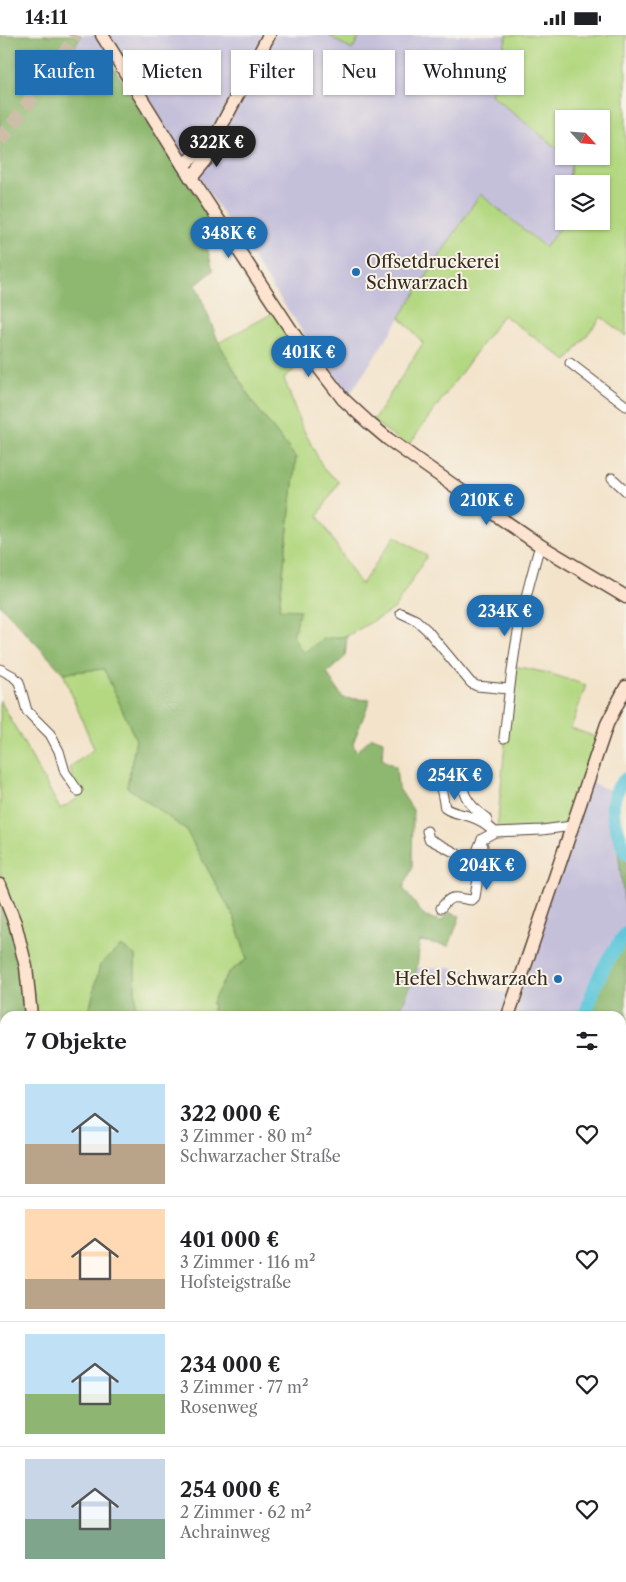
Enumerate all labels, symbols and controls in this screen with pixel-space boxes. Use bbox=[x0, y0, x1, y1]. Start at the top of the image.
text: 14:11 bbox=[25, 6, 68, 29]
chip: Kaufen bbox=[15, 50, 113, 95]
chip: Mieten bbox=[123, 50, 221, 95]
chip: Filter bbox=[231, 50, 313, 95]
chip: Neu bbox=[323, 50, 395, 95]
chip: Wohnung bbox=[405, 50, 524, 95]
north arrow bbox=[555, 110, 610, 165]
map controls bbox=[555, 110, 610, 230]
pin: 322K € bbox=[176, 125, 258, 168]
text: 322K € bbox=[190, 132, 244, 152]
button: layers bbox=[555, 175, 610, 230]
pin: 348K € bbox=[188, 217, 270, 259]
text: 348K € bbox=[202, 223, 256, 243]
place label: Offsetdruckerei Schwarzach bbox=[366, 251, 500, 294]
marker: Offsetdruckerei Schwarzach bbox=[350, 266, 362, 278]
pin: 401K € bbox=[268, 335, 350, 378]
text: 401K € bbox=[282, 342, 336, 362]
pin: 210K € bbox=[446, 483, 528, 526]
text: 210K € bbox=[460, 490, 514, 510]
pin: 234K € bbox=[464, 595, 546, 637]
text: 234K € bbox=[478, 601, 532, 621]
pin: 254K € bbox=[414, 759, 496, 801]
text: 254K € bbox=[428, 765, 482, 785]
pin: 204K € bbox=[446, 849, 528, 891]
text: 204K € bbox=[459, 855, 515, 875]
place label: Hefel Schwarzach bbox=[394, 968, 548, 990]
marker: Hefel Schwarzach bbox=[552, 973, 564, 985]
icon: filters bbox=[573, 1027, 601, 1055]
text: 7 Objekte bbox=[25, 1029, 127, 1054]
text: 322 000 € bbox=[180, 1101, 281, 1126]
icon: home bbox=[65, 1104, 125, 1164]
icon: heart bbox=[573, 1120, 601, 1148]
text: 3 Zimmer · 80 m² bbox=[180, 1126, 312, 1146]
text: Schwarzacher Straße bbox=[180, 1146, 341, 1166]
text: 401 000 € bbox=[180, 1227, 279, 1252]
icon: home bbox=[65, 1229, 125, 1289]
icon: heart bbox=[573, 1245, 601, 1273]
text: 3 Zimmer · 116 m² bbox=[180, 1252, 316, 1272]
text: Hofsteigstraße bbox=[180, 1272, 291, 1292]
text: 234 000 € bbox=[180, 1352, 281, 1377]
icon: home bbox=[65, 1354, 125, 1414]
icon: heart bbox=[573, 1370, 601, 1398]
text: 3 Zimmer · 77 m² bbox=[180, 1377, 308, 1397]
text: Rosenweg bbox=[180, 1397, 257, 1417]
text: 254 000 € bbox=[180, 1477, 280, 1502]
icon: home bbox=[65, 1479, 125, 1539]
icon: heart bbox=[573, 1495, 601, 1523]
text: 2 Zimmer · 62 m² bbox=[180, 1502, 312, 1522]
text: Achrainweg bbox=[180, 1522, 270, 1542]

